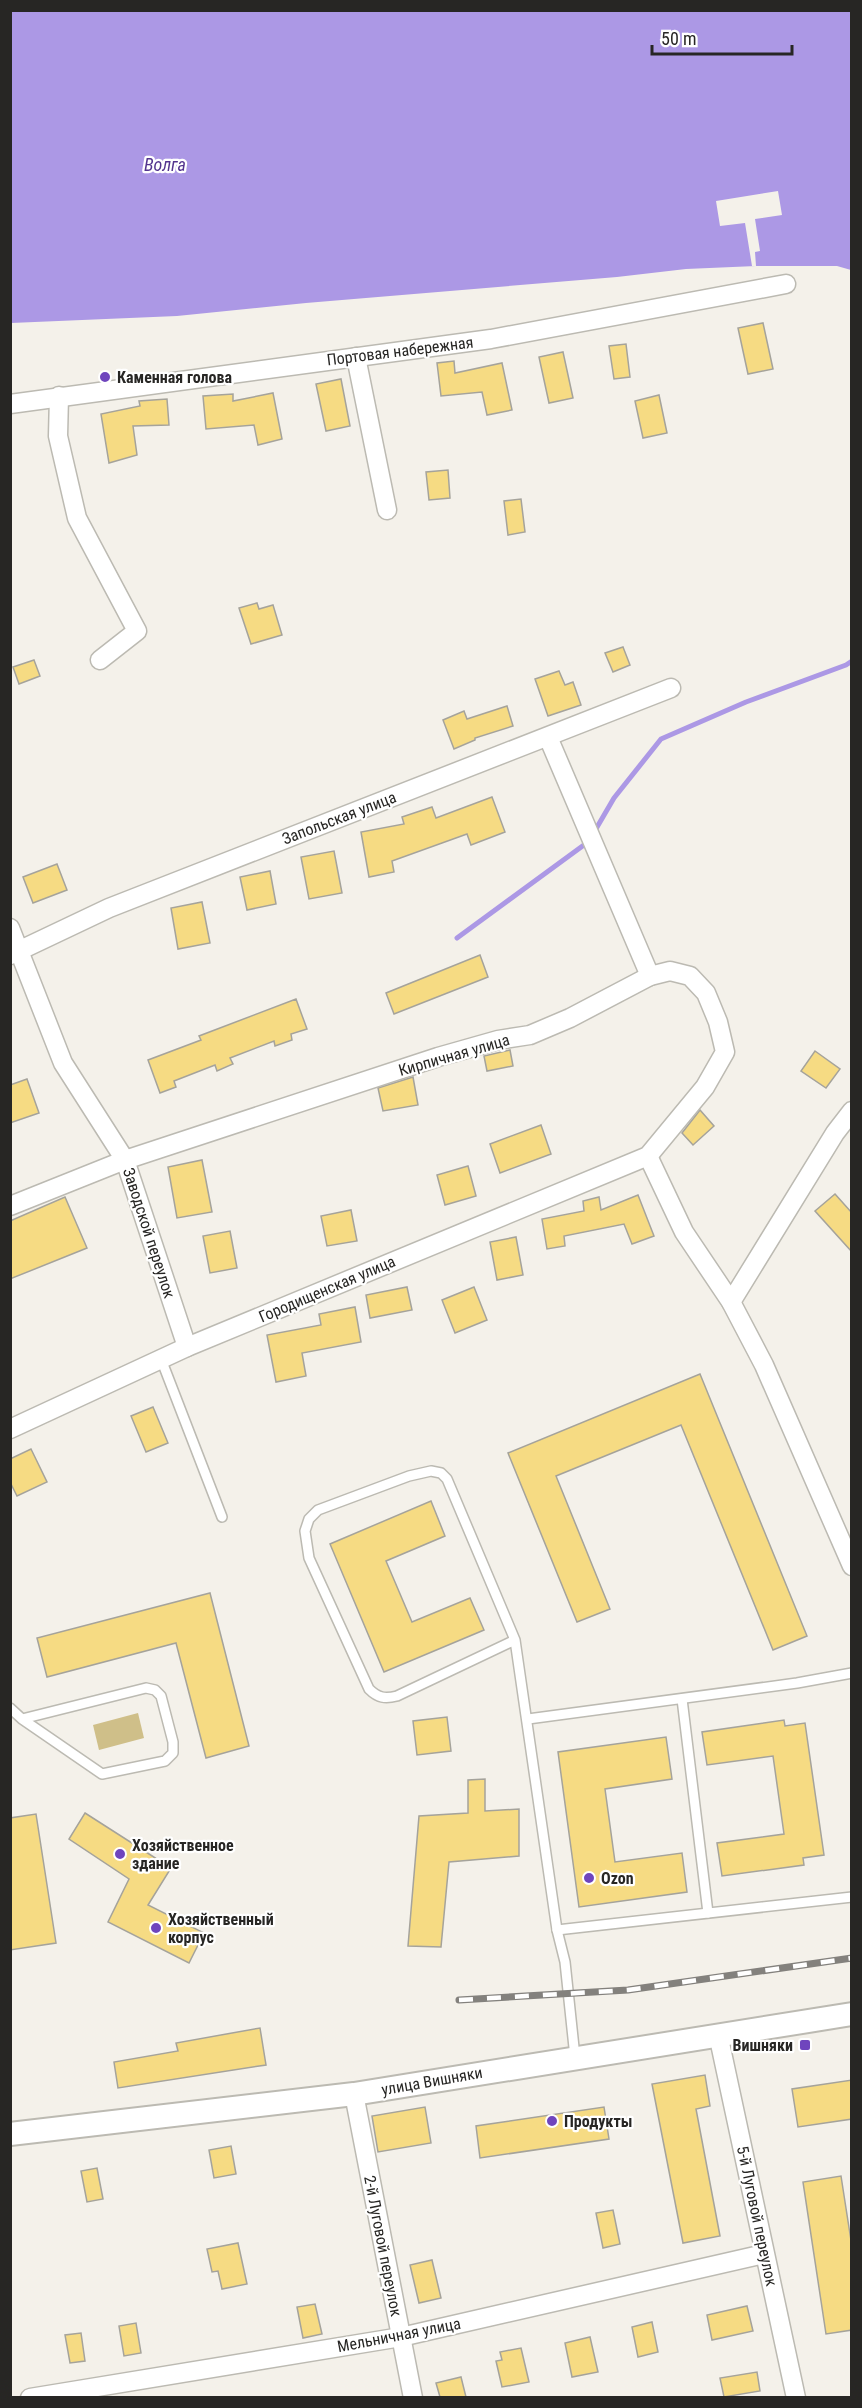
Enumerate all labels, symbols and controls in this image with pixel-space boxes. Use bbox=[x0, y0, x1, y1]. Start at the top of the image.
scale bar bbox=[652, 18, 792, 56]
text: 50 m bbox=[661, 28, 696, 49]
water label: Волга bbox=[144, 154, 186, 175]
street label: Портовая набережная bbox=[326, 333, 474, 369]
place label: Каменная голова bbox=[117, 368, 232, 387]
marker: Каменная голова bbox=[98, 370, 112, 384]
street label: Запольская улица bbox=[279, 788, 399, 848]
street label: Кирпичная улица bbox=[396, 1030, 512, 1080]
street label: Заводской переулок bbox=[119, 1165, 179, 1301]
street label: Городищенская улица bbox=[256, 1252, 398, 1326]
place label: Хозяйственное здание bbox=[132, 1836, 234, 1873]
marker: Хозяйственное здание bbox=[113, 1847, 127, 1861]
place label: Ozon bbox=[601, 1869, 634, 1888]
marker: Ozon bbox=[582, 1871, 596, 1885]
place label: Хозяйственный корпус bbox=[168, 1910, 274, 1947]
marker: Хозяйственный корпус bbox=[149, 1921, 163, 1935]
place label: Вишняки bbox=[733, 2036, 793, 2055]
marker: Вишняки bbox=[798, 2038, 812, 2052]
street label: улица Вишняки bbox=[380, 2063, 484, 2099]
place label: Продукты bbox=[564, 2112, 632, 2131]
marker: Продукты bbox=[545, 2114, 559, 2128]
street label: 5-й Луговой переулок bbox=[733, 2144, 781, 2288]
street label: 2-й Луговой переулок bbox=[360, 2174, 406, 2318]
street label: Мельничная улица bbox=[336, 2314, 462, 2356]

